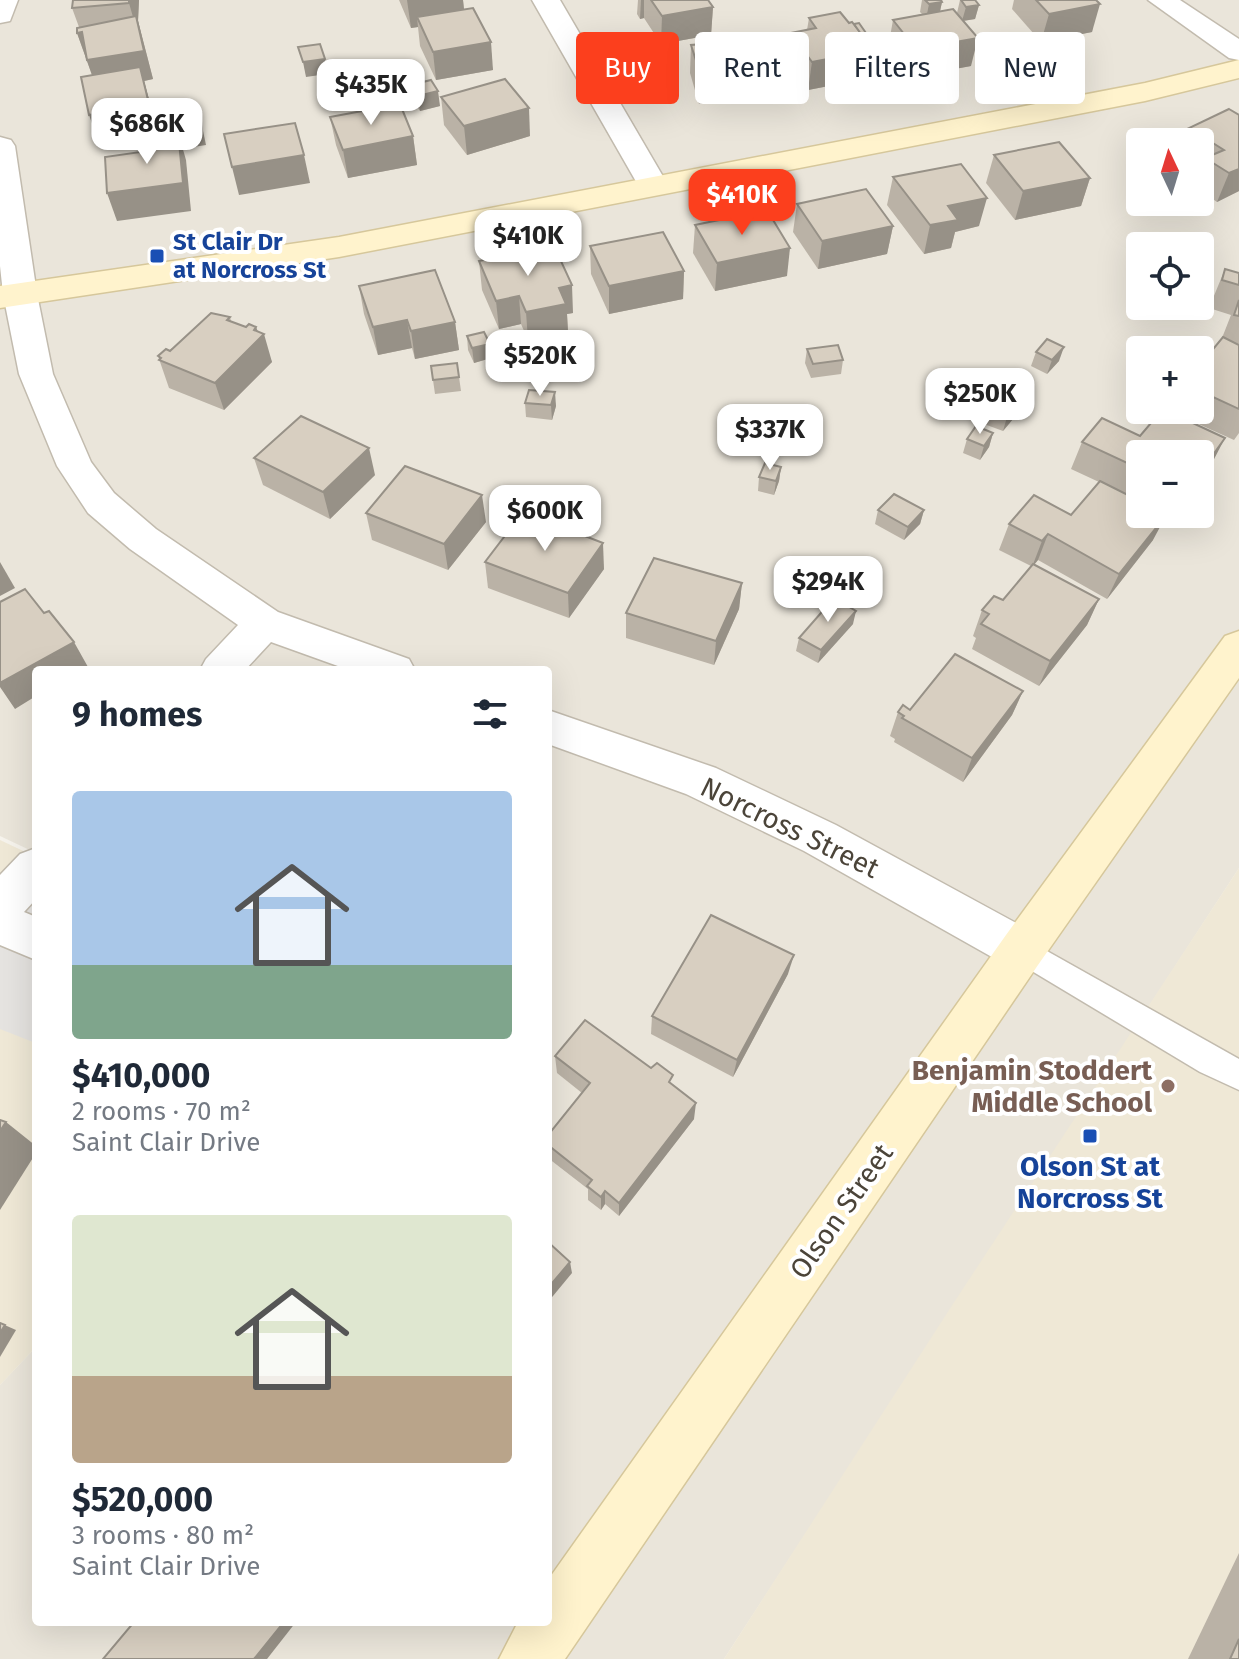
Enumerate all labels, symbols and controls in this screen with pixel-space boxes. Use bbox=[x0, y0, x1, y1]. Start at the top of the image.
chip: Buy bbox=[576, 32, 679, 104]
chip: Rent bbox=[695, 32, 809, 104]
chip: Filters bbox=[825, 32, 959, 104]
chip: New bbox=[975, 32, 1085, 104]
pin: $435K bbox=[315, 59, 427, 127]
text: $435K bbox=[335, 69, 407, 100]
pin: $686K bbox=[91, 98, 203, 166]
text: $686K bbox=[109, 108, 185, 139]
north arrow bbox=[1126, 128, 1214, 216]
map controls bbox=[1126, 128, 1214, 528]
pin: $410K bbox=[686, 169, 798, 237]
text: $410K bbox=[707, 179, 777, 210]
pin: $410K bbox=[472, 210, 584, 278]
text: $410K bbox=[493, 220, 563, 251]
place label: St Clair Dr at Norcross St bbox=[173, 228, 327, 284]
button: locate bbox=[1126, 232, 1214, 320]
marker: St Clair Dr at Norcross St bbox=[148, 247, 166, 265]
pin: $520K bbox=[484, 330, 596, 398]
button: + bbox=[1126, 336, 1214, 424]
text: $520K bbox=[504, 340, 576, 371]
pin: $250K bbox=[924, 368, 1036, 436]
text: $250K bbox=[943, 378, 1017, 409]
pin: $337K bbox=[714, 404, 826, 472]
text: $337K bbox=[735, 414, 805, 445]
button: − bbox=[1126, 440, 1214, 528]
pin: $600K bbox=[489, 485, 601, 553]
text: $600K bbox=[507, 495, 583, 526]
pin: $294K bbox=[772, 556, 884, 624]
text: $294K bbox=[792, 566, 864, 597]
icon: filters bbox=[468, 692, 512, 736]
text: 9 homes bbox=[72, 694, 203, 735]
street label: Norcross Street bbox=[695, 770, 885, 885]
icon: home bbox=[220, 843, 364, 987]
place label: Benjamin Stoddert Middle School bbox=[912, 1054, 1153, 1119]
text: $410,000 bbox=[72, 1055, 210, 1096]
marker: Benjamin Stoddert Middle School bbox=[1159, 1077, 1177, 1095]
text: 2 rooms · 70 m² bbox=[72, 1096, 251, 1127]
text: Saint Clair Drive bbox=[72, 1127, 260, 1158]
marker: Olson St at Norcross St bbox=[1081, 1127, 1099, 1145]
street label: Olson Street bbox=[783, 1137, 900, 1285]
place label: Olson St at Norcross St bbox=[1017, 1150, 1164, 1215]
icon: home bbox=[220, 1267, 364, 1411]
text: $520,000 bbox=[72, 1479, 213, 1520]
text: 3 rooms · 80 m² bbox=[72, 1520, 254, 1551]
text: Saint Clair Drive bbox=[72, 1551, 260, 1582]

